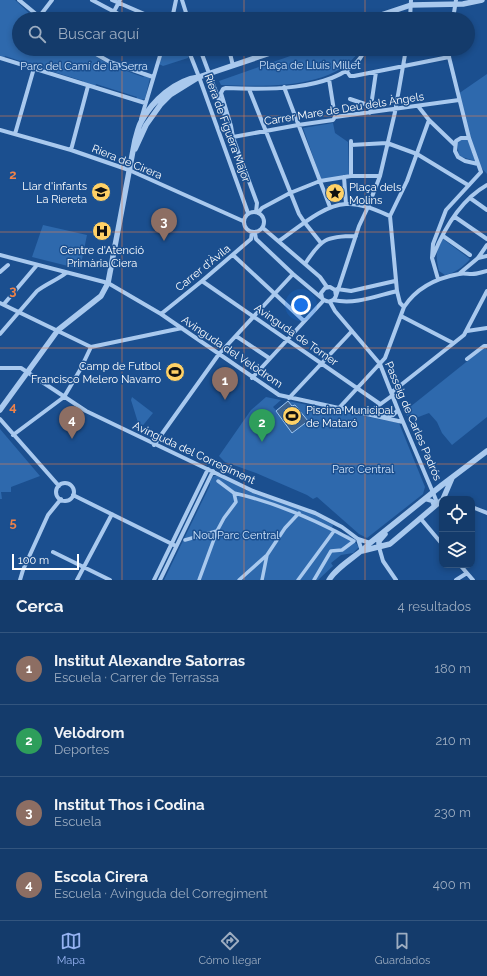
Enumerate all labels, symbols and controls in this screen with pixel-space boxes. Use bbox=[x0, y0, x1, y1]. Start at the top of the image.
search box bbox=[12, 12, 475, 56]
icon: search bbox=[26, 23, 48, 45]
text: Buscar aquí bbox=[58, 25, 139, 43]
park label: Plaça de Lluís Millet bbox=[259, 59, 361, 72]
park label: Parc del Camí de la Serra bbox=[20, 60, 148, 73]
street label: Riera de Figuera Major bbox=[201, 72, 253, 184]
street label: Carrer Mare de Deu dels Àngels bbox=[263, 89, 425, 128]
street label: Riera de Cirera bbox=[90, 142, 164, 182]
text: 2 bbox=[9, 167, 17, 182]
place label: Llar d'infants La Riereta bbox=[22, 180, 87, 206]
school or university icon: Llar d'infants La Riereta bbox=[90, 181, 112, 203]
place label: Plaça dels Molins bbox=[349, 181, 401, 207]
place icon: Plaça dels Molins bbox=[324, 182, 346, 204]
pin: 3 bbox=[151, 208, 177, 241]
hospital icon: Centre d'Atenció Primària Ciera bbox=[91, 220, 113, 242]
street label: Carrer d'Àvila bbox=[172, 241, 233, 294]
place label: Centre d'Atenció Primària Ciera bbox=[60, 244, 144, 270]
text: 3 bbox=[9, 283, 17, 298]
your location bbox=[291, 295, 311, 315]
street label: Avinguda de Torner bbox=[252, 301, 340, 369]
street label: Avinguda del Velòdrom bbox=[179, 313, 285, 391]
place label: Camp de Futbol Francisco Melero Navarro bbox=[31, 360, 161, 386]
street label: Passeig de Carles Padrós bbox=[382, 360, 444, 482]
sports icon: Camp de Futbol Francisco Melero Navarro bbox=[164, 361, 186, 383]
pin: 1 bbox=[212, 367, 238, 400]
text: 4 bbox=[9, 399, 17, 414]
place label: Piscina Municipal de Mataró bbox=[306, 404, 393, 430]
sports icon: Piscina Municipal de Mataró bbox=[281, 405, 303, 427]
pin: 4 bbox=[59, 406, 85, 439]
pin: 2 bbox=[249, 409, 275, 442]
street label: Avinguda del Corregiment bbox=[131, 419, 257, 487]
park label: Parc Central bbox=[332, 463, 394, 476]
map controls bbox=[439, 496, 475, 568]
button: locate bbox=[439, 496, 475, 532]
text: 5 bbox=[9, 515, 17, 530]
park label: Nou Parc Central bbox=[193, 529, 279, 542]
button: layers bbox=[439, 532, 475, 568]
scale bar bbox=[12, 552, 79, 571]
text: 100 m bbox=[18, 554, 49, 567]
text: Cerca bbox=[16, 596, 64, 616]
text: 4 resultados bbox=[398, 599, 471, 614]
text: Institut Alexandre Satorras bbox=[54, 652, 245, 670]
text: 1 bbox=[26, 661, 32, 676]
text: 180 m bbox=[435, 661, 471, 676]
text: Escuela · Carrer de Terrassa bbox=[54, 670, 219, 685]
text: Velòdrom bbox=[54, 724, 124, 742]
text: 2 bbox=[25, 733, 33, 748]
text: 210 m bbox=[435, 733, 471, 748]
text: Deportes bbox=[54, 742, 109, 757]
text: Institut Thos i Codina bbox=[54, 796, 205, 814]
text: 3 bbox=[25, 805, 33, 820]
text: 230 m bbox=[434, 805, 471, 820]
text: Escuela bbox=[54, 814, 101, 829]
text: Escola Cirera bbox=[54, 868, 148, 886]
text: 4 bbox=[25, 877, 33, 892]
text: 400 m bbox=[433, 877, 471, 892]
text: Escuela · Avinguda del Corregiment bbox=[54, 886, 268, 901]
tab: Mapa bbox=[57, 930, 85, 967]
tab: Cómo llegar bbox=[199, 930, 261, 967]
tab: Guardados bbox=[375, 930, 430, 967]

